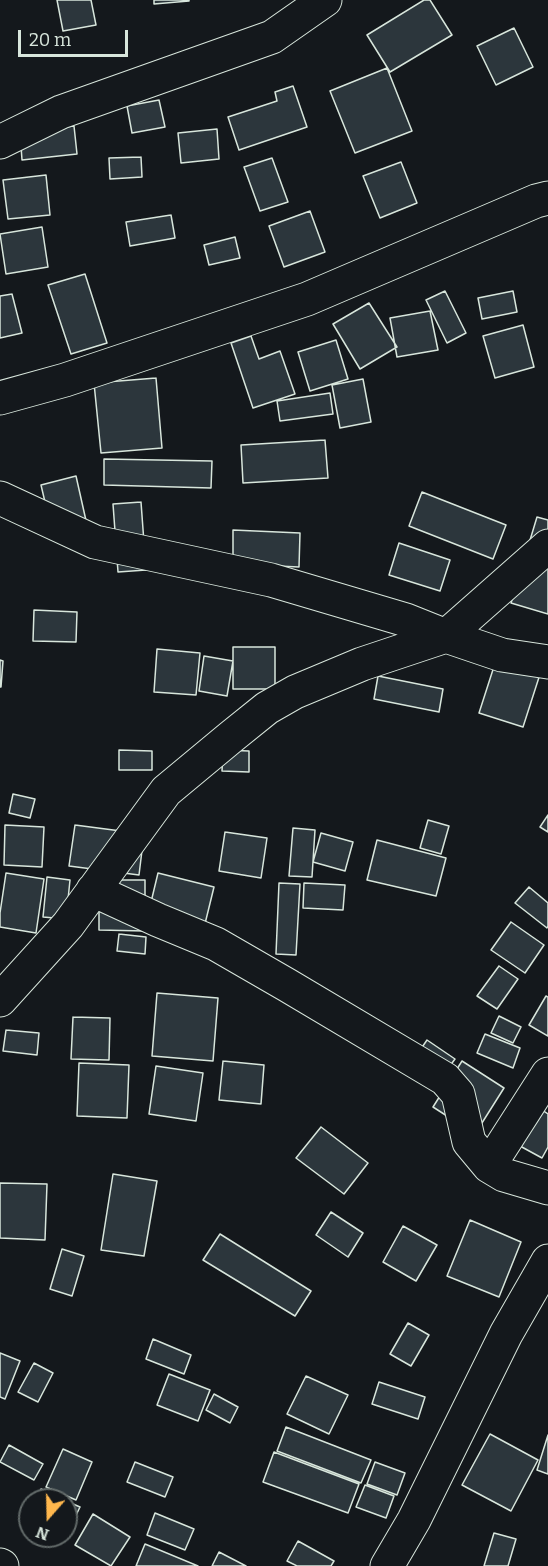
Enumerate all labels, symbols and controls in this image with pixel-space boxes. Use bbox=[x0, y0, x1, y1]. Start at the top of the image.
scale bar bbox=[21, 18, 130, 56]
text: 20 m bbox=[29, 29, 71, 51]
north arrow bbox=[18, 1488, 78, 1548]
text: N bbox=[33, 1522, 51, 1545]

